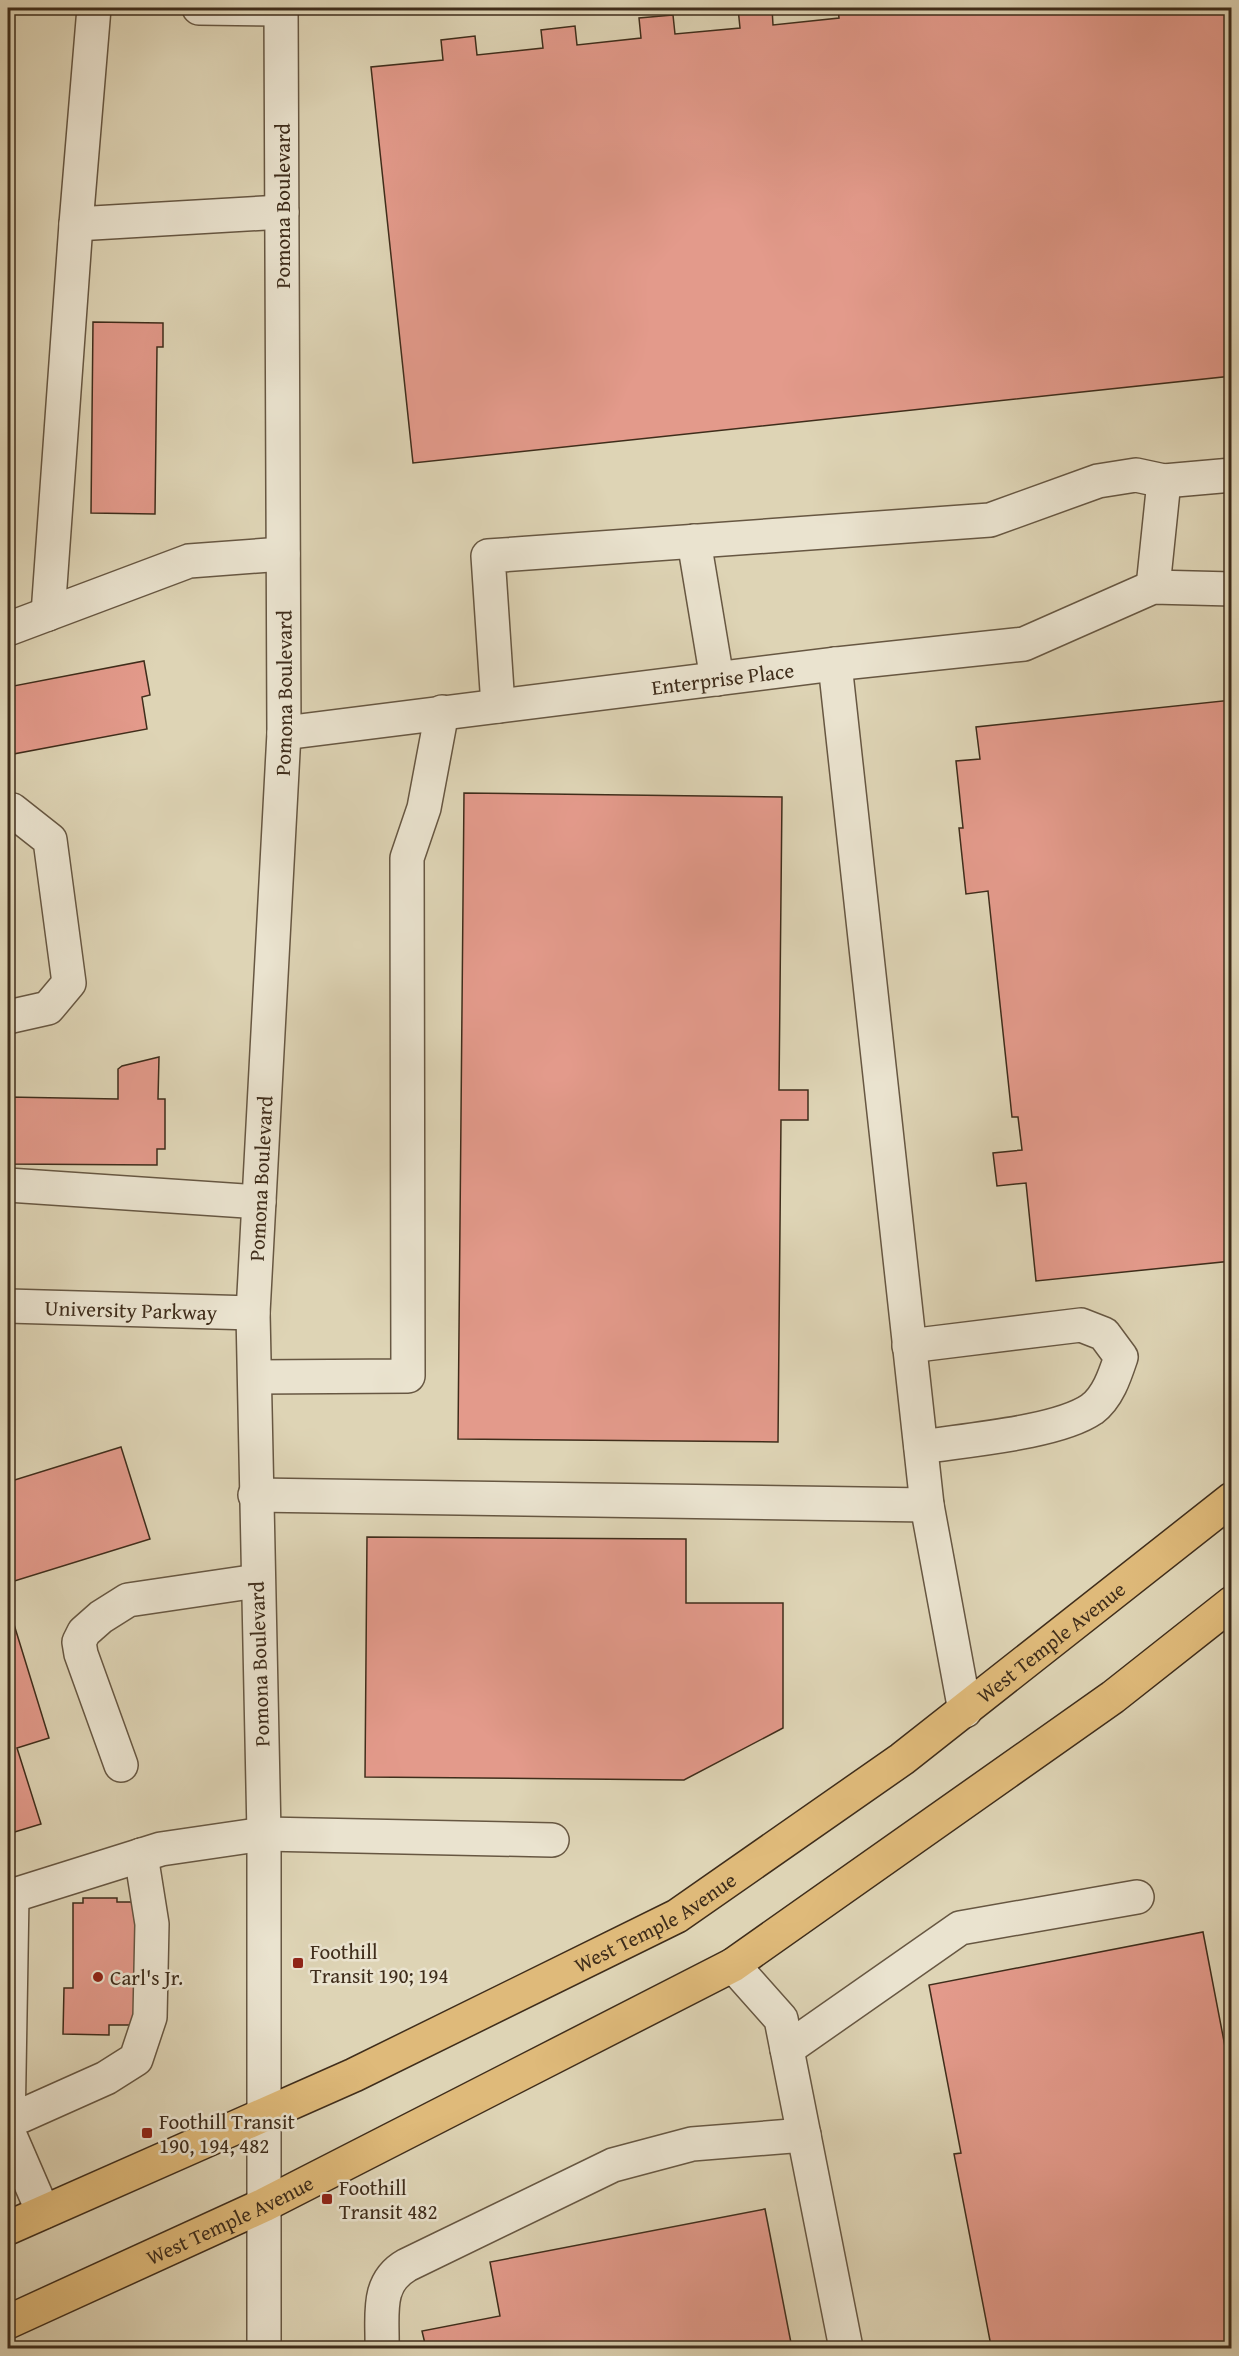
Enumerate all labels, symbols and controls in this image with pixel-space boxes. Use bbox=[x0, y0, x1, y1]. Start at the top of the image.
street label: Pomona Boulevard bbox=[267, 122, 298, 289]
street label: Pomona Boulevard bbox=[266, 609, 300, 777]
street label: Enterprise Place bbox=[650, 654, 796, 702]
street label: Pomona Boulevard bbox=[240, 1094, 280, 1262]
street label: University Parkway bbox=[44, 1292, 218, 1327]
street label: West Temple Avenue bbox=[970, 1573, 1132, 1710]
street label: Pomona Boulevard bbox=[241, 1580, 277, 1747]
street label: West Temple Avenue bbox=[569, 1864, 742, 1980]
place label: Foothill Transit 190; 194 bbox=[310, 1936, 449, 1991]
marker: Foothill Transit 190; 194 bbox=[291, 1956, 305, 1970]
place label: Carl's Jr. bbox=[110, 1962, 183, 1993]
marker: Carl's Jr. bbox=[91, 1970, 105, 1984]
place label: Foothill Transit 190, 194, 482 bbox=[159, 2106, 296, 2161]
marker: Foothill Transit 190, 194, 482 bbox=[140, 2126, 154, 2140]
street label: West Temple Avenue bbox=[141, 2167, 319, 2272]
place label: Foothill Transit 482 bbox=[339, 2172, 438, 2227]
marker: Foothill Transit 482 bbox=[320, 2192, 334, 2206]

